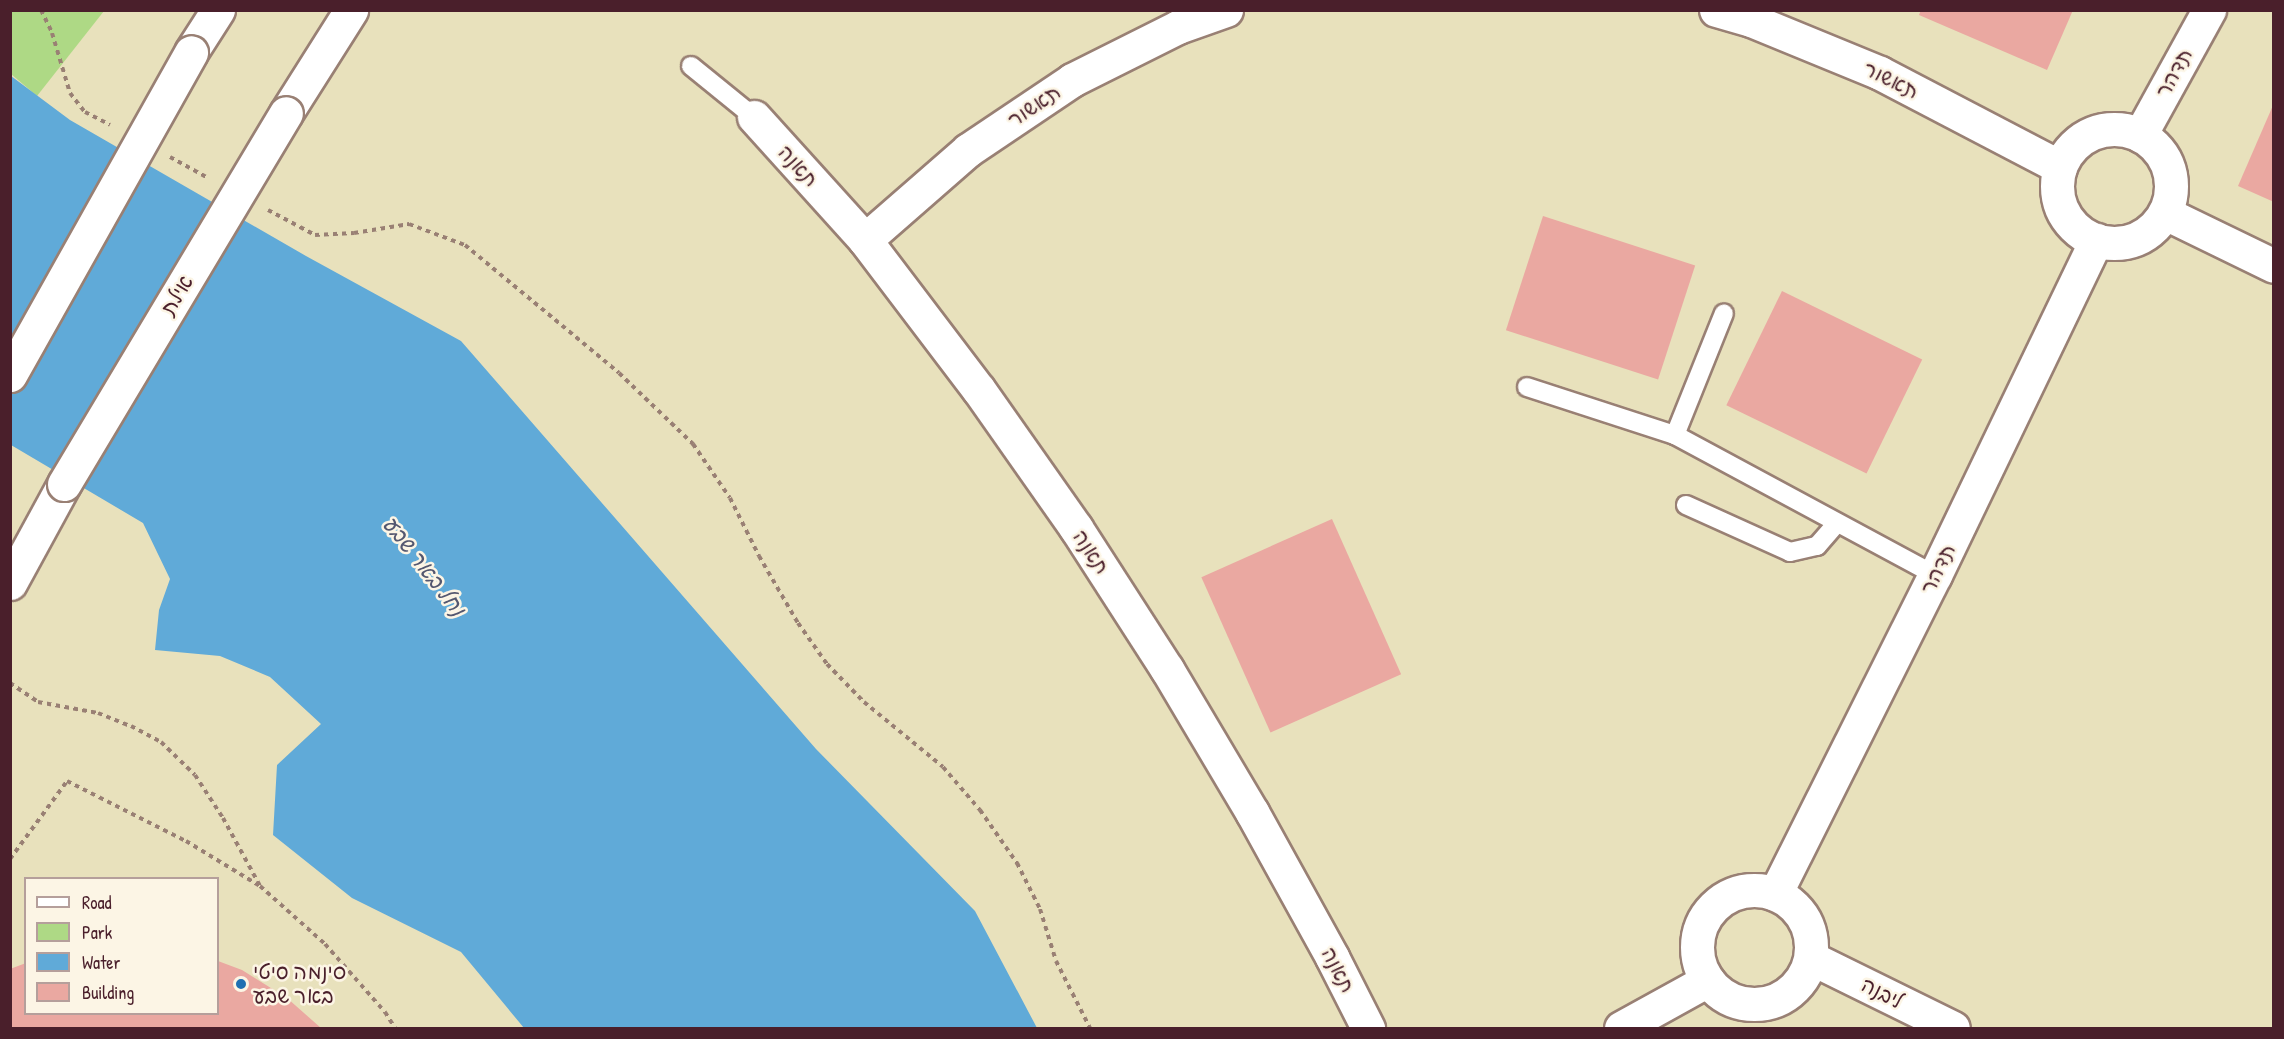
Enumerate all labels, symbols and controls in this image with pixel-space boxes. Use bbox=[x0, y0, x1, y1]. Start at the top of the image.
street label: תדהר bbox=[2150, 44, 2198, 102]
street label: תאשור bbox=[1859, 56, 1923, 104]
street label: תאשור bbox=[1003, 79, 1065, 133]
street label: תאנה bbox=[773, 140, 823, 192]
street label: אילת bbox=[155, 270, 199, 320]
water label: נחל באר שבע bbox=[377, 511, 471, 621]
street label: תאנה bbox=[1067, 525, 1115, 579]
street label: תדהר bbox=[1915, 540, 1961, 598]
legend bbox=[24, 877, 219, 1015]
text: Road bbox=[82, 890, 112, 915]
text: Park bbox=[82, 920, 112, 945]
street label: תאנה bbox=[1316, 943, 1360, 997]
text: Water bbox=[82, 950, 120, 975]
place label: סינמה סיטי באר שבע bbox=[253, 959, 346, 1009]
street label: ליבנה bbox=[1857, 972, 1907, 1014]
marker: סינמה סיטי באר שבע bbox=[234, 977, 248, 991]
text: Building bbox=[82, 980, 134, 1005]

